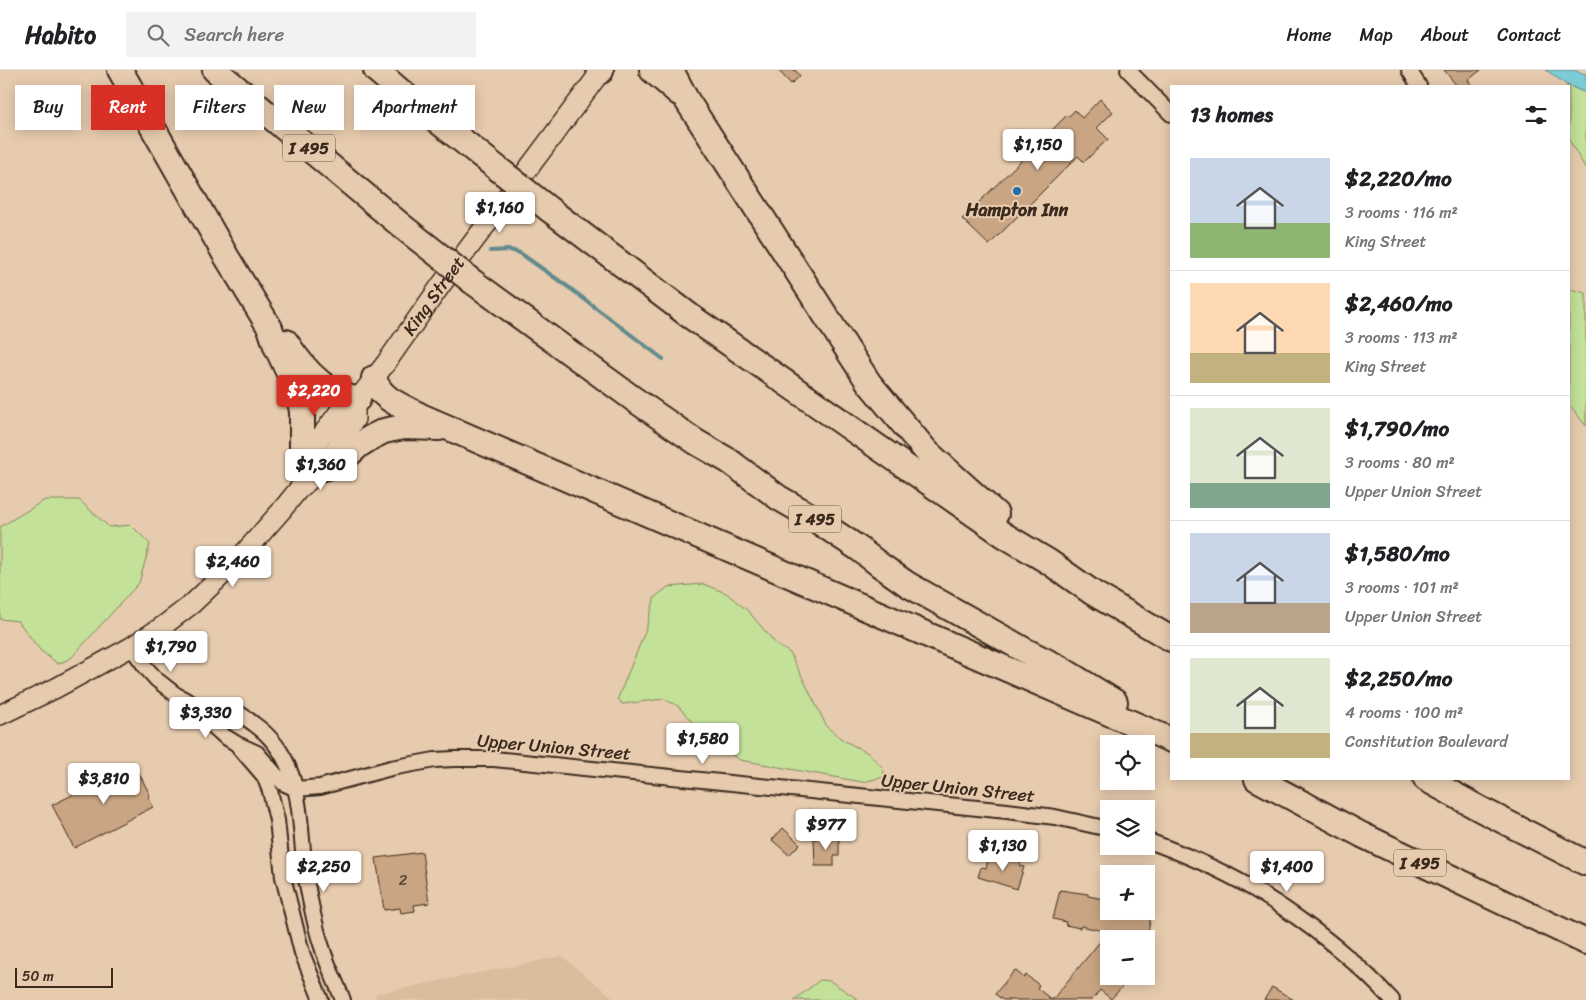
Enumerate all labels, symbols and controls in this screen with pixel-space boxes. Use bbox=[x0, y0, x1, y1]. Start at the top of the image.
search box bbox=[126, 12, 476, 57]
text: Habito bbox=[25, 14, 96, 56]
text: Search here bbox=[184, 18, 284, 51]
text: Home bbox=[1287, 19, 1332, 51]
text: Map bbox=[1360, 19, 1393, 51]
text: About bbox=[1421, 19, 1469, 51]
text: Contact bbox=[1497, 19, 1561, 51]
icon: search bbox=[144, 21, 172, 49]
chip: Buy bbox=[15, 85, 81, 130]
chip: Rent bbox=[91, 85, 165, 130]
chip: Filters bbox=[175, 85, 264, 130]
chip: New bbox=[274, 85, 344, 130]
chip: Apartment bbox=[354, 85, 475, 130]
text: 13 homes bbox=[1190, 96, 1273, 134]
icon: filters bbox=[1522, 101, 1550, 129]
pin: $1,150 bbox=[997, 128, 1079, 171]
text: $1,150 bbox=[1014, 130, 1062, 159]
road number: I 495 bbox=[283, 134, 335, 162]
text: $2,220/mo bbox=[1345, 160, 1452, 198]
icon: home bbox=[1230, 178, 1290, 238]
marker: Hampton Inn bbox=[1011, 185, 1023, 197]
pin: $1,160 bbox=[459, 191, 541, 234]
text: $1,160 bbox=[476, 193, 524, 222]
place label: Hampton Inn bbox=[965, 194, 1068, 226]
text: 3 rooms · 116 m² bbox=[1345, 198, 1458, 227]
text: King Street bbox=[1345, 227, 1427, 256]
street label: King Street bbox=[394, 249, 474, 342]
text: $2,460/mo bbox=[1345, 285, 1452, 323]
icon: home bbox=[1230, 303, 1290, 363]
text: 3 rooms · 113 m² bbox=[1345, 323, 1457, 352]
text: King Street bbox=[1345, 352, 1427, 381]
pin: $2,220 bbox=[273, 374, 355, 417]
text: $2,220 bbox=[288, 376, 340, 405]
text: $1,790/mo bbox=[1345, 410, 1449, 448]
icon: home bbox=[1230, 428, 1290, 488]
pin: $1,360 bbox=[280, 448, 362, 491]
text: 3 rooms · 80 m² bbox=[1345, 448, 1455, 477]
text: $1,360 bbox=[296, 450, 346, 479]
text: Upper Union Street bbox=[1345, 477, 1482, 506]
road number: I 495 bbox=[789, 506, 841, 532]
text: $1,580/mo bbox=[1345, 535, 1450, 573]
pin: $2,460 bbox=[192, 546, 274, 588]
text: $2,460 bbox=[206, 547, 260, 576]
icon: home bbox=[1230, 553, 1290, 613]
text: 3 rooms · 101 m² bbox=[1345, 573, 1459, 602]
text: Upper Union Street bbox=[1345, 602, 1482, 631]
pin: $1,790 bbox=[130, 630, 212, 673]
text: $1,790 bbox=[145, 632, 197, 661]
text: $2,250/mo bbox=[1345, 660, 1452, 698]
icon: home bbox=[1230, 678, 1290, 738]
pin: $3,330 bbox=[165, 696, 247, 739]
text: $3,330 bbox=[180, 698, 232, 727]
text: 4 rooms · 100 m² bbox=[1345, 698, 1463, 727]
pin: $1,580 bbox=[662, 722, 744, 765]
street label: Upper Union Street bbox=[476, 724, 632, 770]
text: $1,580 bbox=[677, 724, 729, 753]
text: Constitution Boulevard bbox=[1345, 727, 1508, 756]
map controls bbox=[1100, 735, 1155, 985]
button: locate bbox=[1100, 735, 1155, 790]
pin: $3,810 bbox=[63, 762, 145, 805]
text: $3,810 bbox=[79, 764, 129, 793]
street label: Upper Union Street bbox=[880, 764, 1037, 812]
button: layers bbox=[1100, 800, 1155, 855]
pin: $977 bbox=[796, 808, 856, 851]
text: $977 bbox=[807, 810, 845, 839]
pin: $1,130 bbox=[962, 830, 1044, 872]
text: $1,130 bbox=[979, 831, 1027, 860]
pin: $2,250 bbox=[283, 850, 365, 893]
pin: $1,400 bbox=[1246, 850, 1328, 893]
road number: I 495 bbox=[1394, 850, 1446, 876]
text: $2,250 bbox=[297, 852, 351, 881]
text: $1,400 bbox=[1261, 852, 1313, 881]
button: + bbox=[1100, 865, 1155, 920]
house number: 2 bbox=[399, 867, 408, 893]
button: − bbox=[1100, 930, 1155, 985]
text: 50 m bbox=[22, 964, 54, 989]
scale bar bbox=[15, 965, 112, 988]

